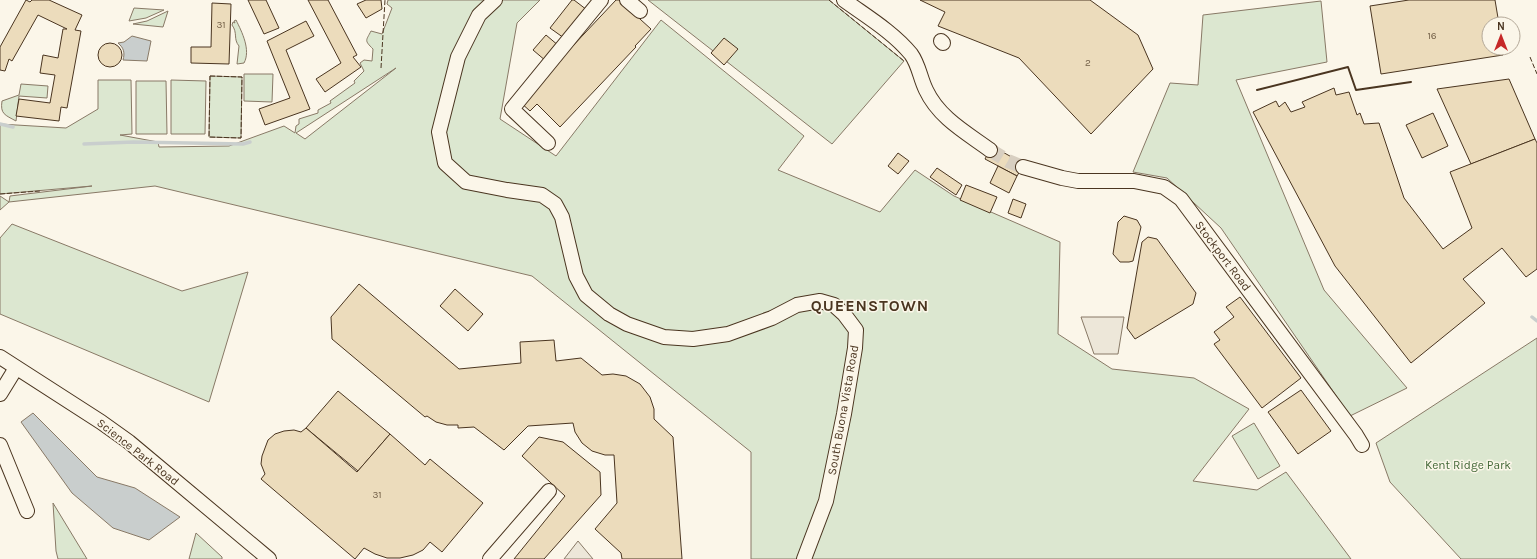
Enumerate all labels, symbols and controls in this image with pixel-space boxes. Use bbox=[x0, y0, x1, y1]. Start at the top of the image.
north arrow bbox=[1481, 16, 1521, 56]
house number: 31 bbox=[216, 19, 226, 31]
text: N bbox=[1497, 20, 1505, 33]
house number: 16 bbox=[1427, 30, 1437, 42]
house number: 2 bbox=[1085, 57, 1091, 69]
street label: Stockport Road bbox=[1192, 218, 1254, 294]
district label: QUEENSTOWN bbox=[811, 296, 929, 315]
street label: South Buona Vista Road bbox=[825, 344, 861, 476]
street label: Science Park Road bbox=[94, 416, 182, 488]
park label: Kent Ridge Park bbox=[1425, 458, 1511, 472]
house number: 31 bbox=[372, 489, 382, 501]

